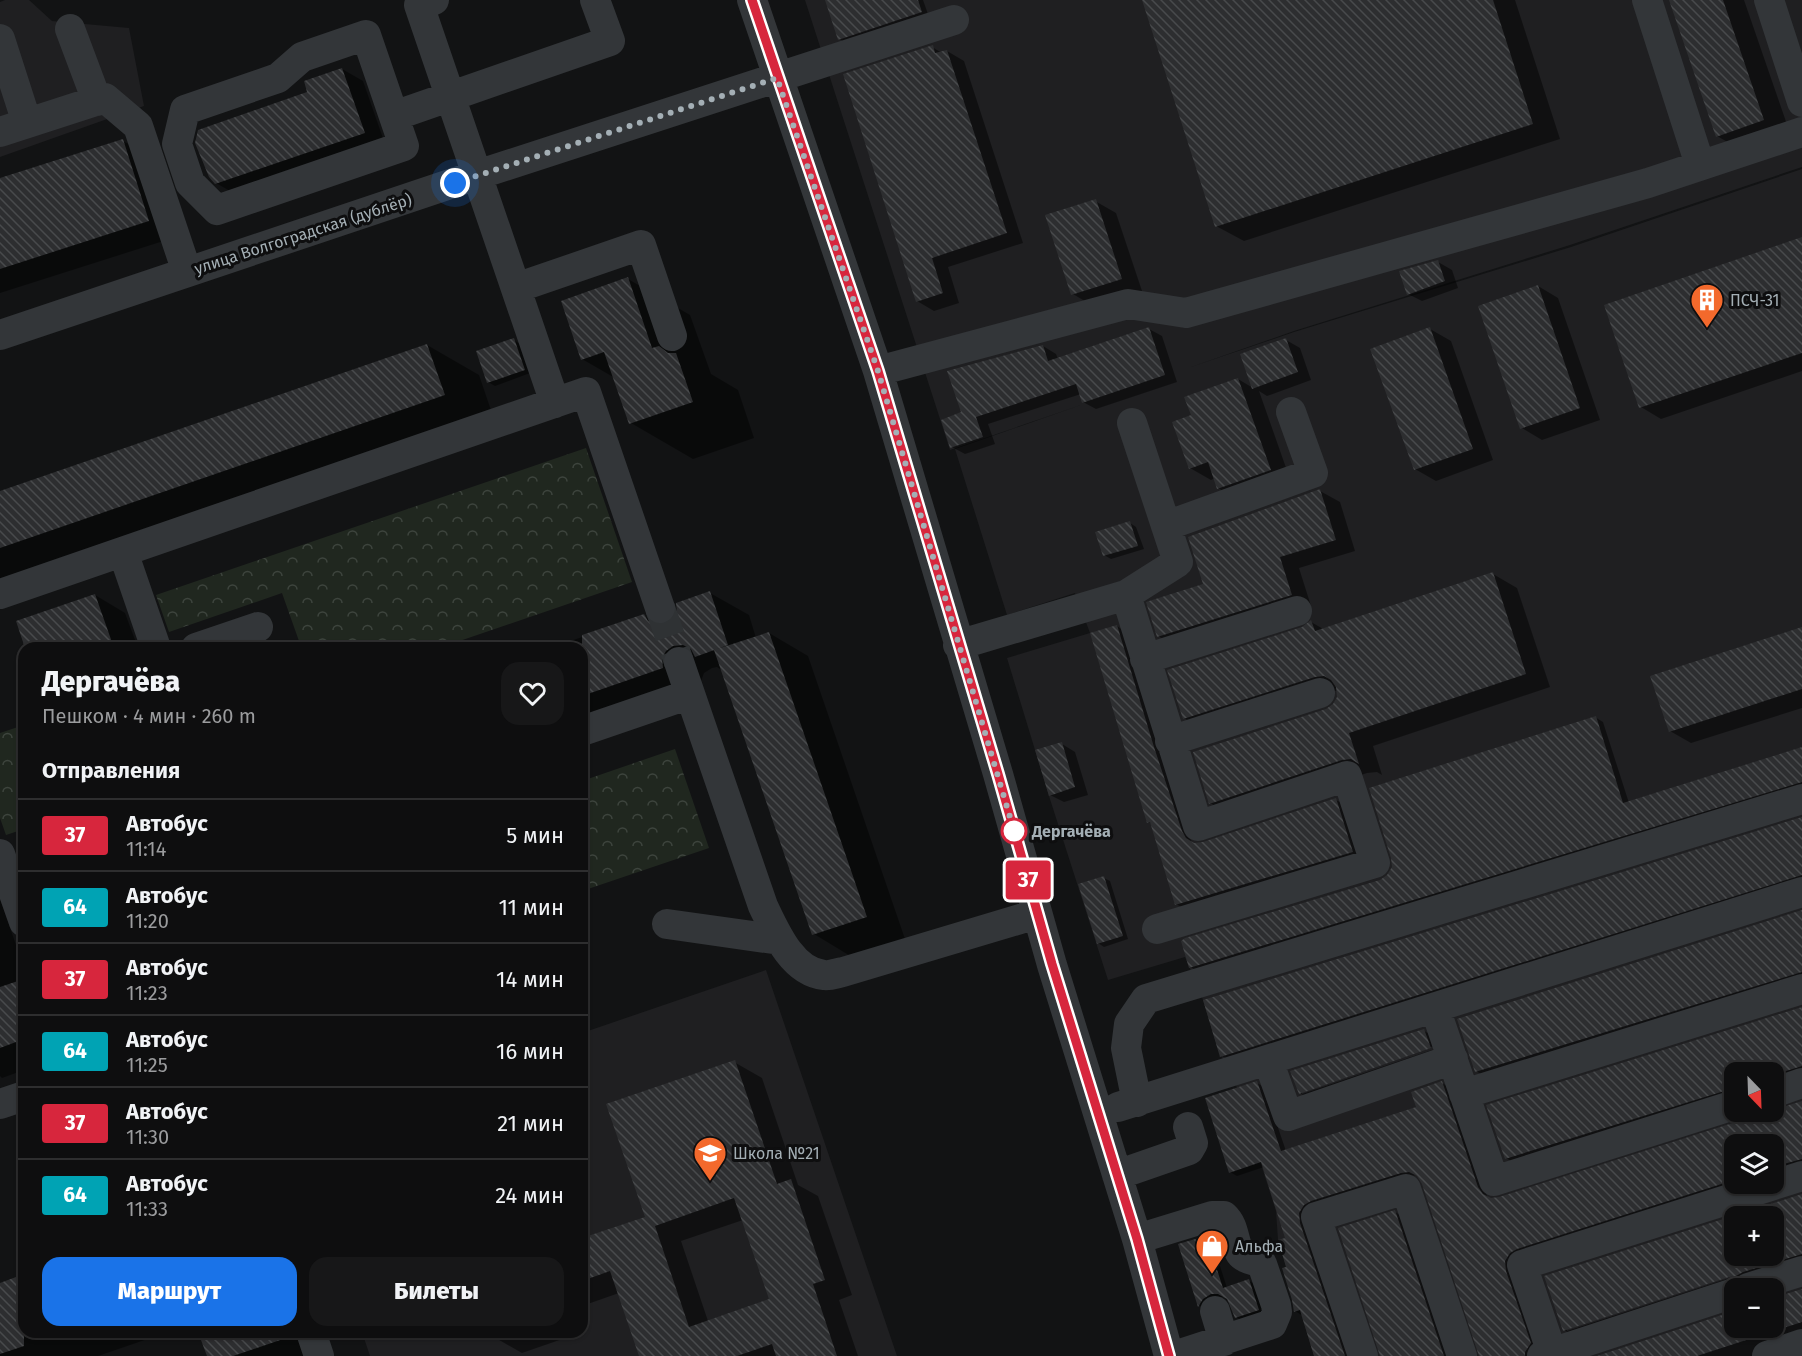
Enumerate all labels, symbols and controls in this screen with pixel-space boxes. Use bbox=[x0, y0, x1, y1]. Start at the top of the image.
your location bbox=[440, 168, 470, 198]
street label: улица Волгоградская (дублёр) bbox=[192, 190, 414, 278]
building icon: ПСЧ-31 bbox=[1689, 282, 1725, 329]
place label: ПСЧ-31 bbox=[1730, 291, 1779, 310]
button: heart bbox=[501, 662, 564, 725]
text: Дергачёва bbox=[42, 665, 180, 698]
text: Пешком · 4 мин · 260 m bbox=[42, 704, 256, 728]
text: Отправления bbox=[42, 757, 180, 784]
text: Автобус bbox=[126, 810, 208, 837]
marker: Дергачёва bbox=[1001, 818, 1027, 844]
text: 37 bbox=[65, 822, 85, 848]
text: 5 мин bbox=[506, 822, 564, 849]
place label: Дергачёва bbox=[1031, 822, 1111, 841]
text: 11:14 bbox=[126, 837, 166, 861]
line badge: 37 bbox=[1001, 860, 1055, 900]
text: 37 bbox=[1018, 867, 1038, 893]
text: Автобус bbox=[126, 882, 208, 909]
text: 64 bbox=[63, 894, 87, 920]
text: 11 мин bbox=[498, 894, 564, 921]
text: 11:20 bbox=[126, 909, 169, 933]
text: Автобус bbox=[126, 954, 208, 981]
text: 37 bbox=[65, 966, 85, 992]
text: 14 мин bbox=[496, 966, 564, 993]
text: 11:23 bbox=[126, 981, 168, 1005]
text: Автобус bbox=[126, 1026, 208, 1053]
text: 64 bbox=[63, 1038, 87, 1064]
text: 16 мин bbox=[496, 1038, 564, 1065]
text: 11:25 bbox=[126, 1053, 168, 1077]
north arrow bbox=[1724, 1062, 1784, 1122]
map controls bbox=[1724, 1062, 1784, 1338]
text: Автобус bbox=[126, 1098, 208, 1125]
text: 37 bbox=[65, 1110, 85, 1136]
text: 21 мин bbox=[497, 1110, 564, 1137]
text: 11:30 bbox=[126, 1125, 169, 1149]
button: layers bbox=[1724, 1134, 1784, 1194]
school or university icon: Школа №21 bbox=[692, 1135, 728, 1182]
place label: Школа №21 bbox=[733, 1144, 820, 1163]
text: Автобус bbox=[126, 1170, 208, 1197]
text: 64 bbox=[63, 1182, 87, 1208]
text: 24 мин bbox=[495, 1182, 564, 1209]
text: 11:33 bbox=[126, 1197, 168, 1221]
button: + bbox=[1724, 1206, 1784, 1266]
shop icon: Альфа bbox=[1194, 1228, 1230, 1275]
place label: Альфа bbox=[1235, 1237, 1283, 1256]
button: Маршрут bbox=[42, 1257, 297, 1326]
button: Билеты bbox=[309, 1257, 564, 1326]
button: − bbox=[1724, 1278, 1784, 1338]

